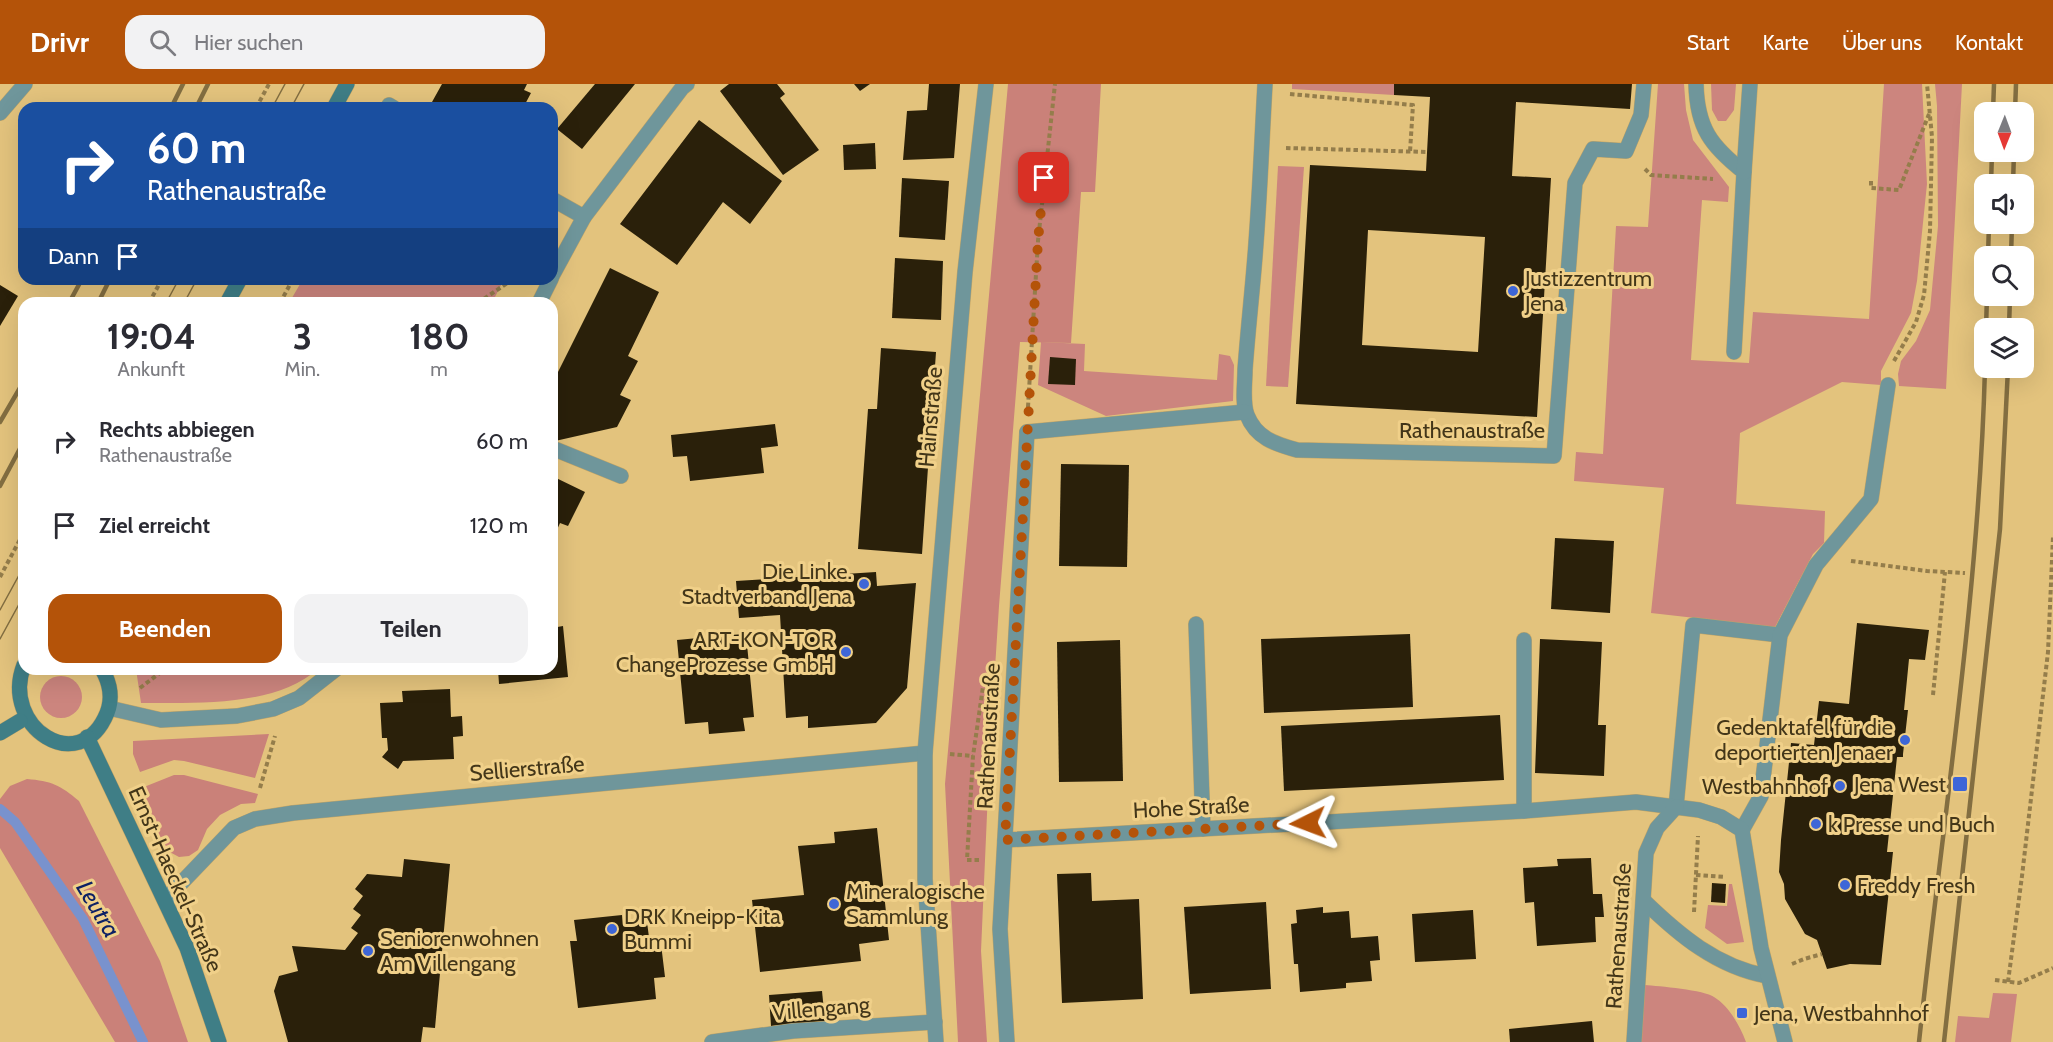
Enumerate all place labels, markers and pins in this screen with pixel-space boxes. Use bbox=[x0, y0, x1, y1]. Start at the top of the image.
pin bbox=[1018, 152, 1069, 203]
place label: Justizzentrum Jena bbox=[1524, 265, 1652, 317]
marker: Justizzentrum Jena bbox=[1506, 284, 1520, 298]
place label: Die Linke. Stadtverband Jena bbox=[681, 558, 852, 610]
marker: Die Linke. Stadtverband Jena bbox=[857, 577, 871, 591]
place label: ART-KON-TOR ChangeProzesse GmbH bbox=[616, 626, 834, 678]
marker: ART-KON-TOR ChangeProzesse GmbH bbox=[839, 645, 853, 659]
place label: Gedenktafel für die deportierten Jenaer bbox=[1714, 714, 1893, 766]
marker: Gedenktafel für die deportierten Jenaer bbox=[1898, 733, 1912, 747]
place label: Jena West bbox=[1853, 771, 1947, 798]
place label: Westbahnhof bbox=[1702, 773, 1828, 800]
marker: Jena West bbox=[1951, 775, 1969, 793]
marker: Westbahnhof bbox=[1833, 779, 1847, 793]
place label: k Presse und Buch bbox=[1828, 811, 1995, 838]
marker: k Presse und Buch bbox=[1809, 817, 1823, 831]
place label: Freddy Fresh bbox=[1857, 872, 1975, 899]
place label: Mineralogische Sammlung bbox=[846, 878, 985, 930]
marker: Freddy Fresh bbox=[1838, 878, 1852, 892]
marker: Mineralogische Sammlung bbox=[827, 897, 841, 911]
place label: DRK Kneipp-Kita Bummi bbox=[624, 903, 781, 955]
marker: DRK Kneipp-Kita Bummi bbox=[605, 922, 619, 936]
place label: Seniorenwohnen Am Villengang bbox=[380, 925, 539, 977]
marker: Seniorenwohnen Am Villengang bbox=[361, 944, 375, 958]
place label: Jena, Westbahnhof bbox=[1753, 1000, 1929, 1027]
marker: Jena, Westbahnhof bbox=[1735, 1006, 1749, 1020]

